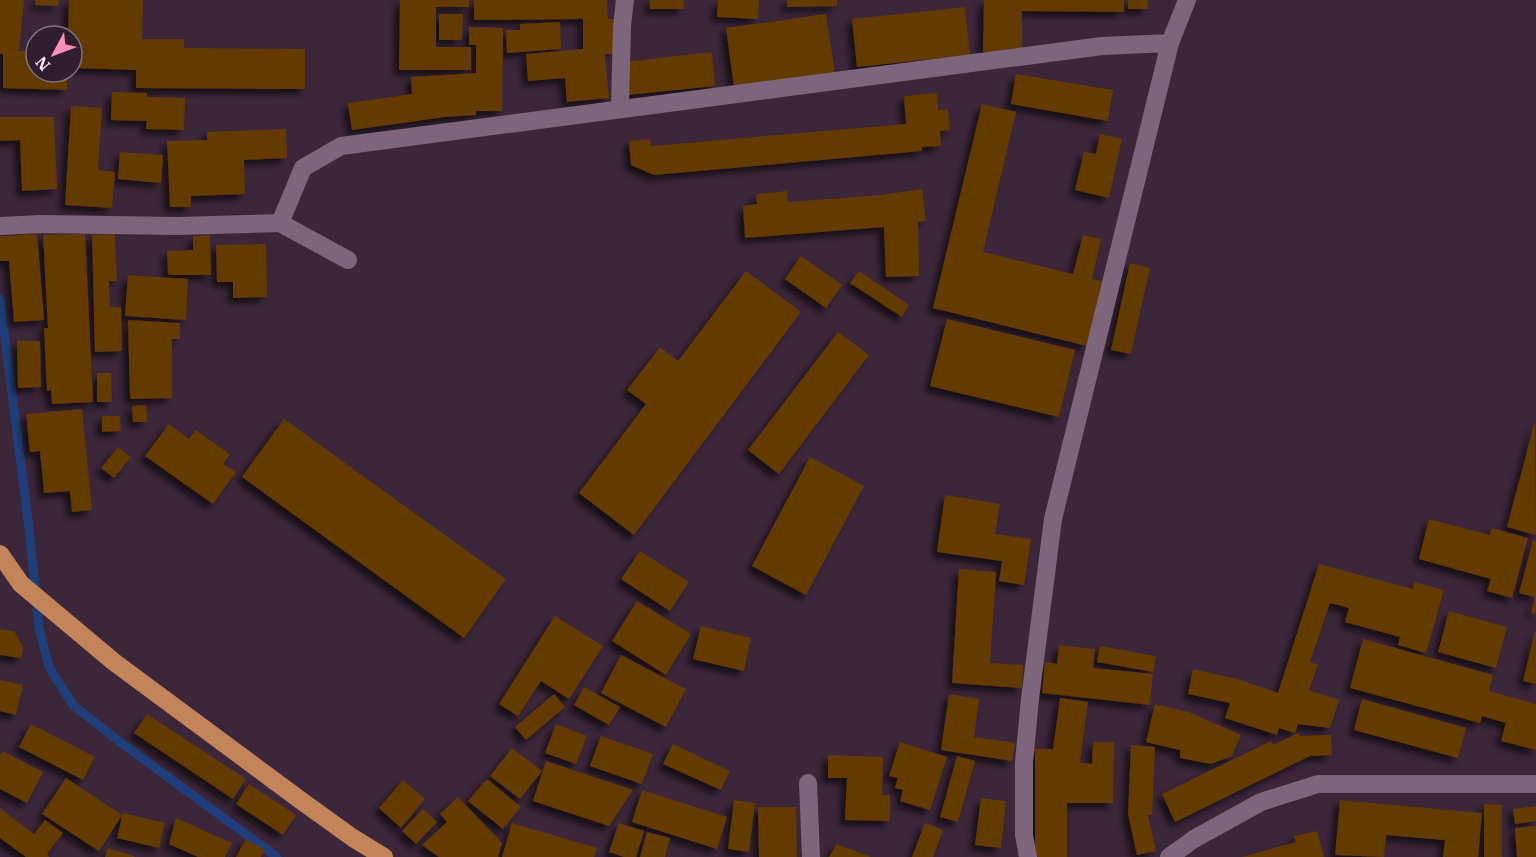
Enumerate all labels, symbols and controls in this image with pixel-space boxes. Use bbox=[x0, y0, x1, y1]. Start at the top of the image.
north arrow bbox=[24, 24, 84, 84]
text: N bbox=[31, 53, 54, 75]

